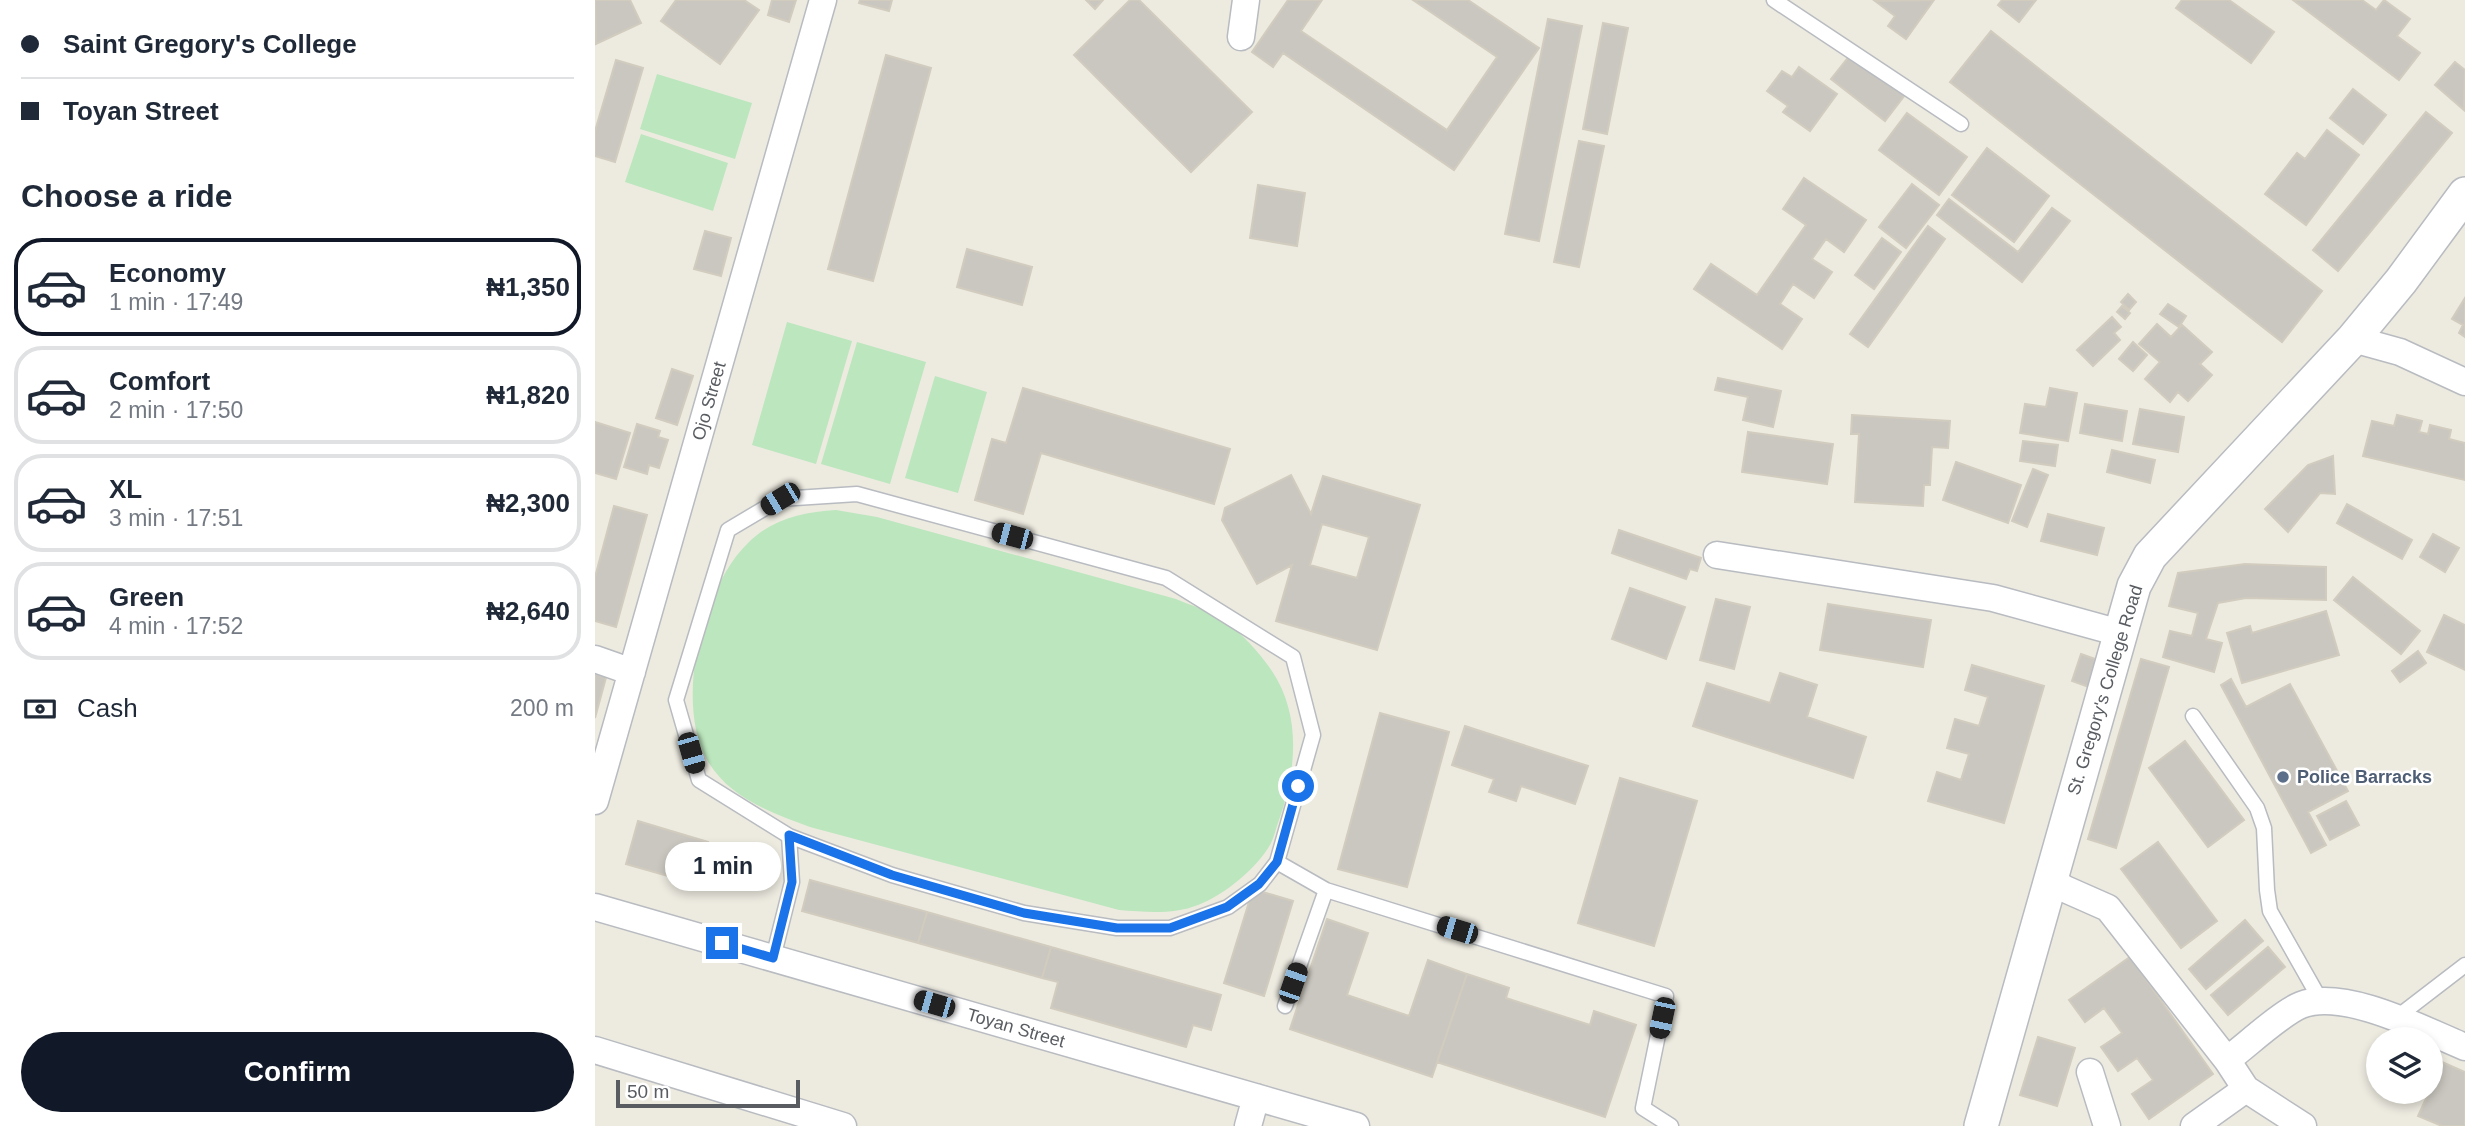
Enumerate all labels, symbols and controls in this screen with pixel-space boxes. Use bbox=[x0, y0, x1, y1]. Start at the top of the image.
text: Saint Gregory's College bbox=[63, 29, 357, 59]
text: Toyan Street bbox=[63, 96, 219, 126]
text: Choose a ride bbox=[21, 178, 233, 214]
icon: car bbox=[25, 256, 88, 319]
text: Economy bbox=[109, 258, 226, 288]
text: ₦1,350 bbox=[486, 272, 570, 302]
text: 1 min · 17:49 bbox=[109, 289, 243, 315]
street label: Ojo Street bbox=[688, 359, 730, 443]
icon: car bbox=[25, 364, 88, 427]
text: Comfort bbox=[109, 366, 210, 396]
text: ₦1,820 bbox=[486, 380, 570, 410]
text: 2 min · 17:50 bbox=[109, 397, 243, 423]
icon: car bbox=[25, 472, 88, 535]
text: XL bbox=[109, 474, 142, 504]
car bbox=[757, 479, 804, 519]
text: ₦2,300 bbox=[486, 488, 570, 518]
text: 3 min · 17:51 bbox=[109, 505, 243, 531]
car bbox=[989, 520, 1036, 552]
icon: car bbox=[25, 580, 88, 643]
text: Green bbox=[109, 582, 184, 612]
street label: St. Gregory's College Road bbox=[2063, 583, 2147, 797]
text: ₦2,640 bbox=[486, 596, 570, 626]
text: 4 min · 17:52 bbox=[109, 613, 243, 639]
icon: cash bbox=[21, 690, 59, 728]
text: Cash bbox=[77, 693, 138, 723]
text: 200 m bbox=[510, 695, 574, 721]
car bbox=[676, 730, 707, 776]
place label: Police Barracks bbox=[2297, 767, 2432, 787]
marker: Police Barracks bbox=[2275, 769, 2291, 785]
route start bbox=[1282, 770, 1314, 802]
callout: 1 min bbox=[664, 842, 780, 890]
text: 1 min bbox=[693, 853, 753, 879]
car bbox=[1434, 914, 1481, 946]
route end bbox=[706, 927, 738, 959]
car bbox=[1277, 960, 1310, 1006]
car bbox=[911, 988, 958, 1020]
car bbox=[1648, 995, 1677, 1041]
street label: Toyan Street bbox=[965, 1004, 1067, 1052]
map controls bbox=[2366, 1027, 2443, 1104]
button: layers bbox=[2366, 1027, 2443, 1104]
button: Confirm bbox=[21, 1032, 574, 1112]
scale bar bbox=[616, 1077, 800, 1109]
text: 50 m bbox=[627, 1081, 669, 1102]

